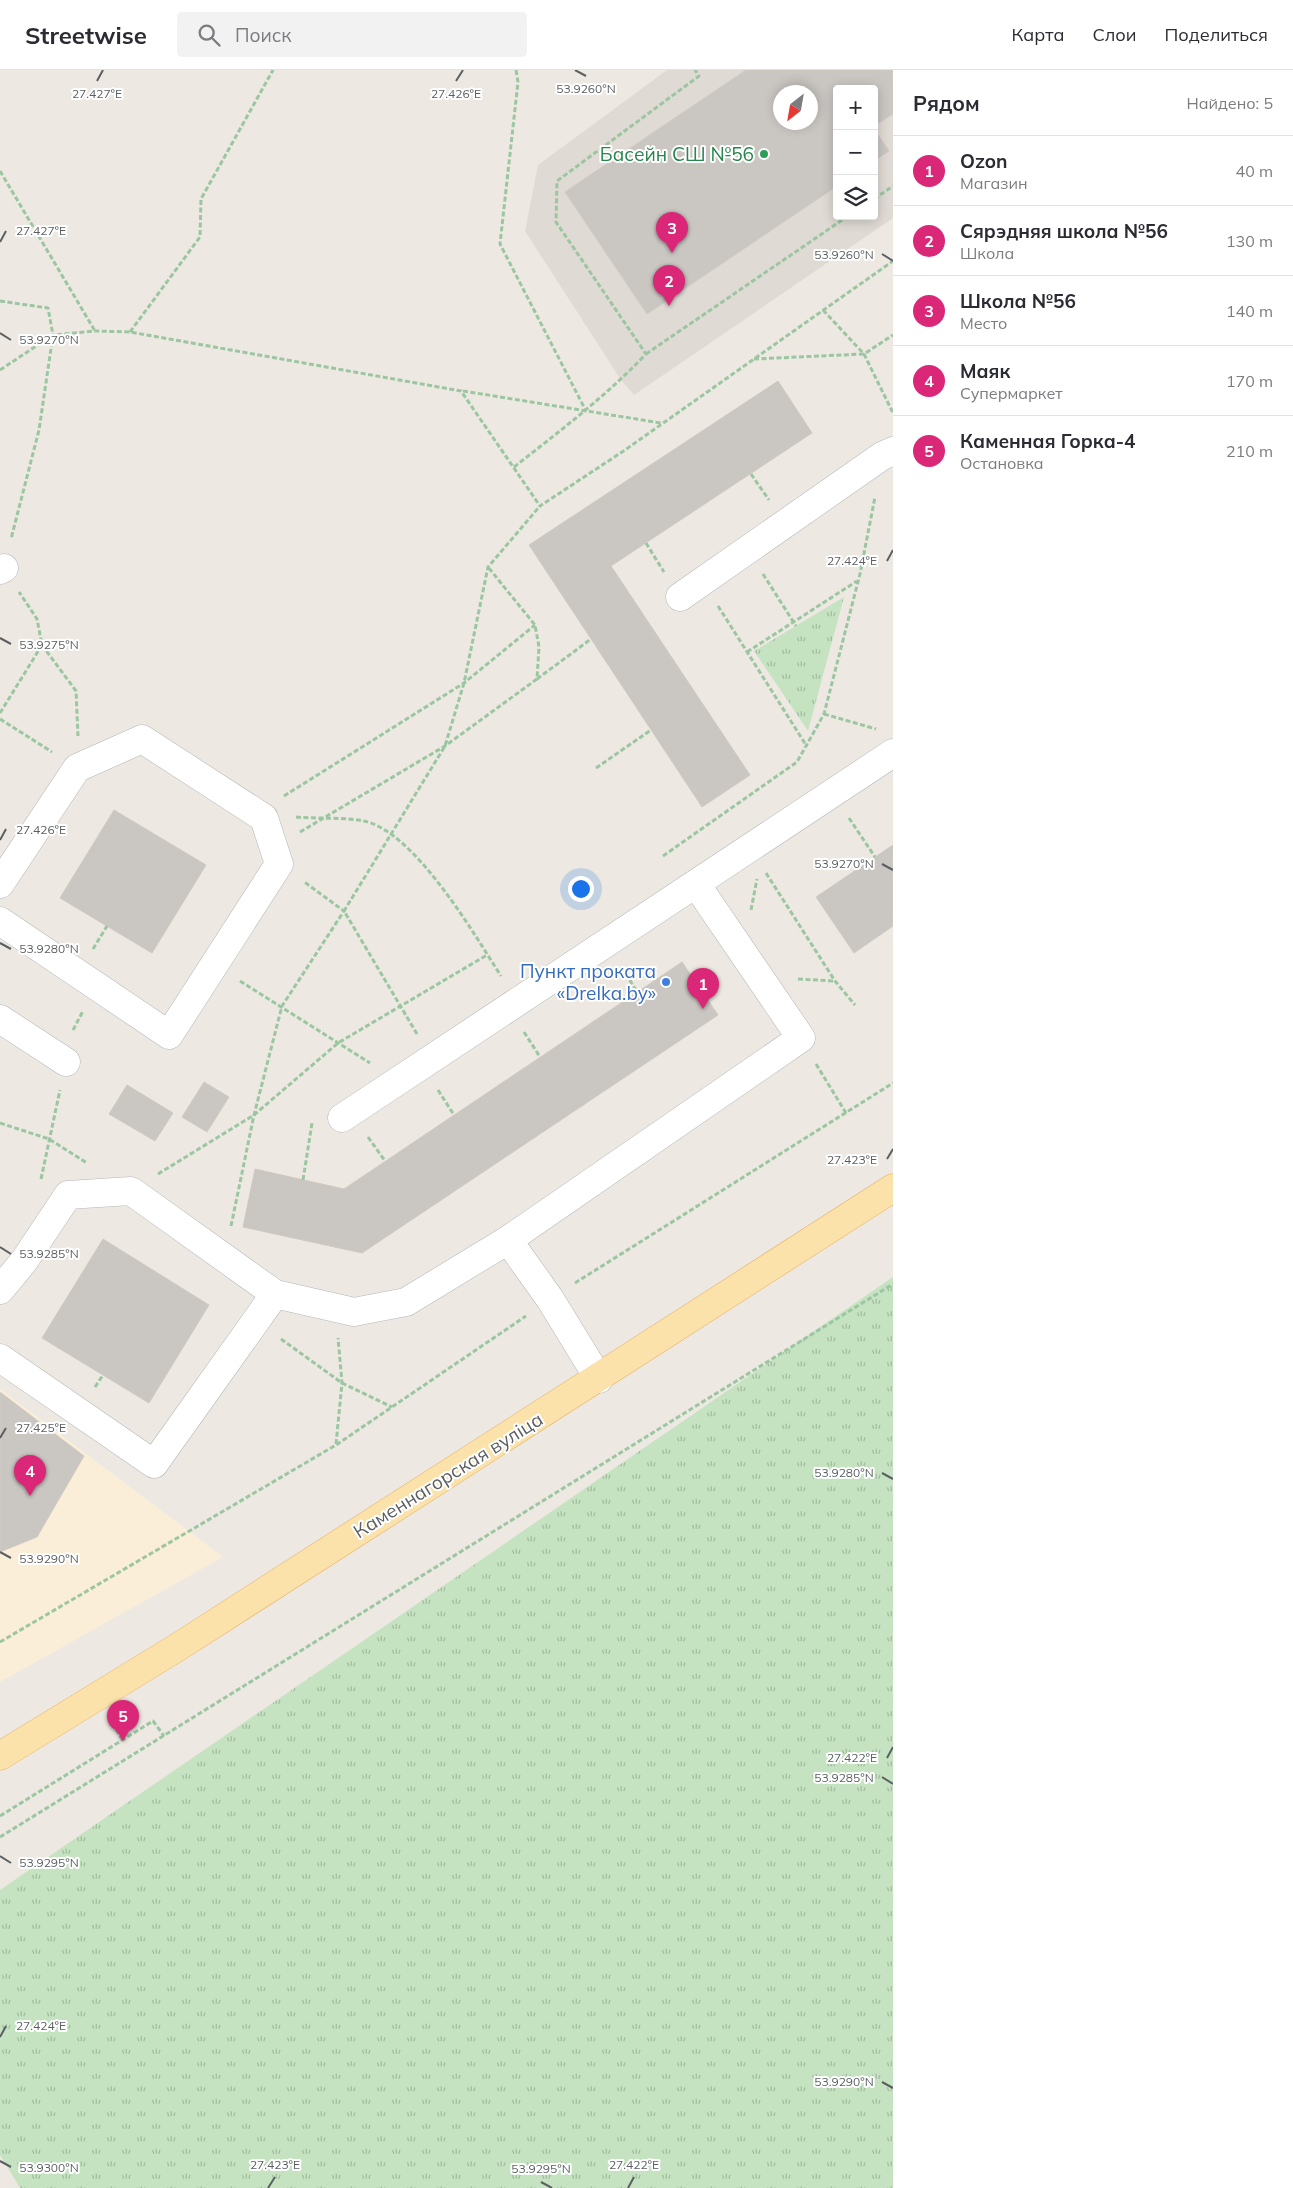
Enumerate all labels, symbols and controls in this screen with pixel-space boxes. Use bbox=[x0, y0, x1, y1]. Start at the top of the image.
search box bbox=[177, 12, 527, 57]
text: Streetwise bbox=[25, 20, 147, 50]
icon: search bbox=[195, 21, 223, 49]
text: Поиск bbox=[235, 23, 292, 47]
text: Карта bbox=[1012, 23, 1064, 46]
text: Слои bbox=[1092, 23, 1137, 46]
text: Поделиться bbox=[1165, 23, 1268, 46]
text: 53.9260°N bbox=[556, 81, 616, 96]
north arrow bbox=[773, 85, 818, 130]
map controls bbox=[833, 85, 878, 220]
button: + bbox=[833, 85, 878, 130]
text: 27.427°E bbox=[72, 86, 122, 101]
text: 27.426°E bbox=[431, 86, 481, 101]
text: Рядом bbox=[913, 90, 980, 116]
text: Найдено: 5 bbox=[1187, 93, 1273, 113]
button: − bbox=[833, 130, 878, 175]
place label: Басейн СШ №56 bbox=[600, 142, 754, 166]
marker: Басейн СШ №56 bbox=[758, 148, 770, 160]
text: Ozon bbox=[960, 149, 1007, 173]
text: 1 bbox=[924, 161, 934, 181]
text: 40 m bbox=[1236, 161, 1273, 181]
text: Магазин bbox=[960, 173, 1028, 193]
button: layers bbox=[833, 175, 878, 220]
pin: 3 bbox=[656, 212, 688, 253]
text: Сярэдняя школа №56 bbox=[960, 219, 1168, 243]
text: 27.427°E bbox=[16, 223, 66, 238]
text: 2 bbox=[924, 231, 934, 251]
text: 130 m bbox=[1226, 231, 1273, 251]
text: Школа bbox=[960, 243, 1014, 263]
text: 53.9260°N bbox=[814, 247, 874, 262]
pin: 2 bbox=[653, 265, 685, 306]
text: Школа №56 bbox=[960, 289, 1076, 313]
text: 3 bbox=[924, 301, 934, 321]
text: 140 m bbox=[1226, 301, 1273, 321]
text: Место bbox=[960, 313, 1007, 333]
text: 53.9270°N bbox=[19, 332, 79, 347]
text: Маяк bbox=[960, 359, 1010, 383]
text: 4 bbox=[924, 371, 934, 391]
text: 170 m bbox=[1226, 371, 1273, 391]
text: Супермаркет bbox=[960, 383, 1063, 403]
text: Каменная Горка-4 bbox=[960, 429, 1135, 453]
text: 5 bbox=[924, 441, 934, 461]
text: 210 m bbox=[1226, 441, 1273, 461]
text: Остановка bbox=[960, 453, 1044, 473]
text: 27.424°E bbox=[827, 553, 877, 568]
text: 53.9275°N bbox=[19, 637, 79, 652]
text: 27.426°E bbox=[16, 822, 66, 837]
text: 53.9270°N bbox=[814, 856, 874, 871]
your location bbox=[568, 876, 594, 902]
text: 53.9280°N bbox=[19, 941, 79, 956]
place label: Пункт проката «Drelka.by» bbox=[520, 959, 656, 1005]
pin: 1 bbox=[687, 968, 719, 1009]
marker: Пункт проката «Drelka.by» bbox=[660, 976, 672, 988]
text: 27.423°E bbox=[827, 1152, 877, 1167]
text: 53.9285°N bbox=[19, 1246, 79, 1261]
street label: Каменнагорская вуліца bbox=[349, 1407, 547, 1543]
text: 27.425°E bbox=[16, 1420, 66, 1435]
pin: 4 bbox=[14, 1455, 46, 1496]
text: 53.9280°N bbox=[814, 1465, 874, 1480]
text: 53.9290°N bbox=[19, 1551, 79, 1566]
pin: 5 bbox=[107, 1700, 139, 1741]
text: 27.422°E bbox=[827, 1750, 877, 1765]
text: 53.9285°N bbox=[814, 1770, 874, 1785]
text: 53.9295°N bbox=[19, 1855, 79, 1870]
text: 27.424°E bbox=[16, 2018, 66, 2033]
text: 53.9290°N bbox=[814, 2074, 874, 2089]
text: 27.423°E bbox=[250, 2157, 300, 2172]
text: 27.422°E bbox=[609, 2157, 659, 2172]
text: 53.9300°N bbox=[19, 2160, 79, 2175]
text: 53.9295°N bbox=[511, 2161, 571, 2176]

